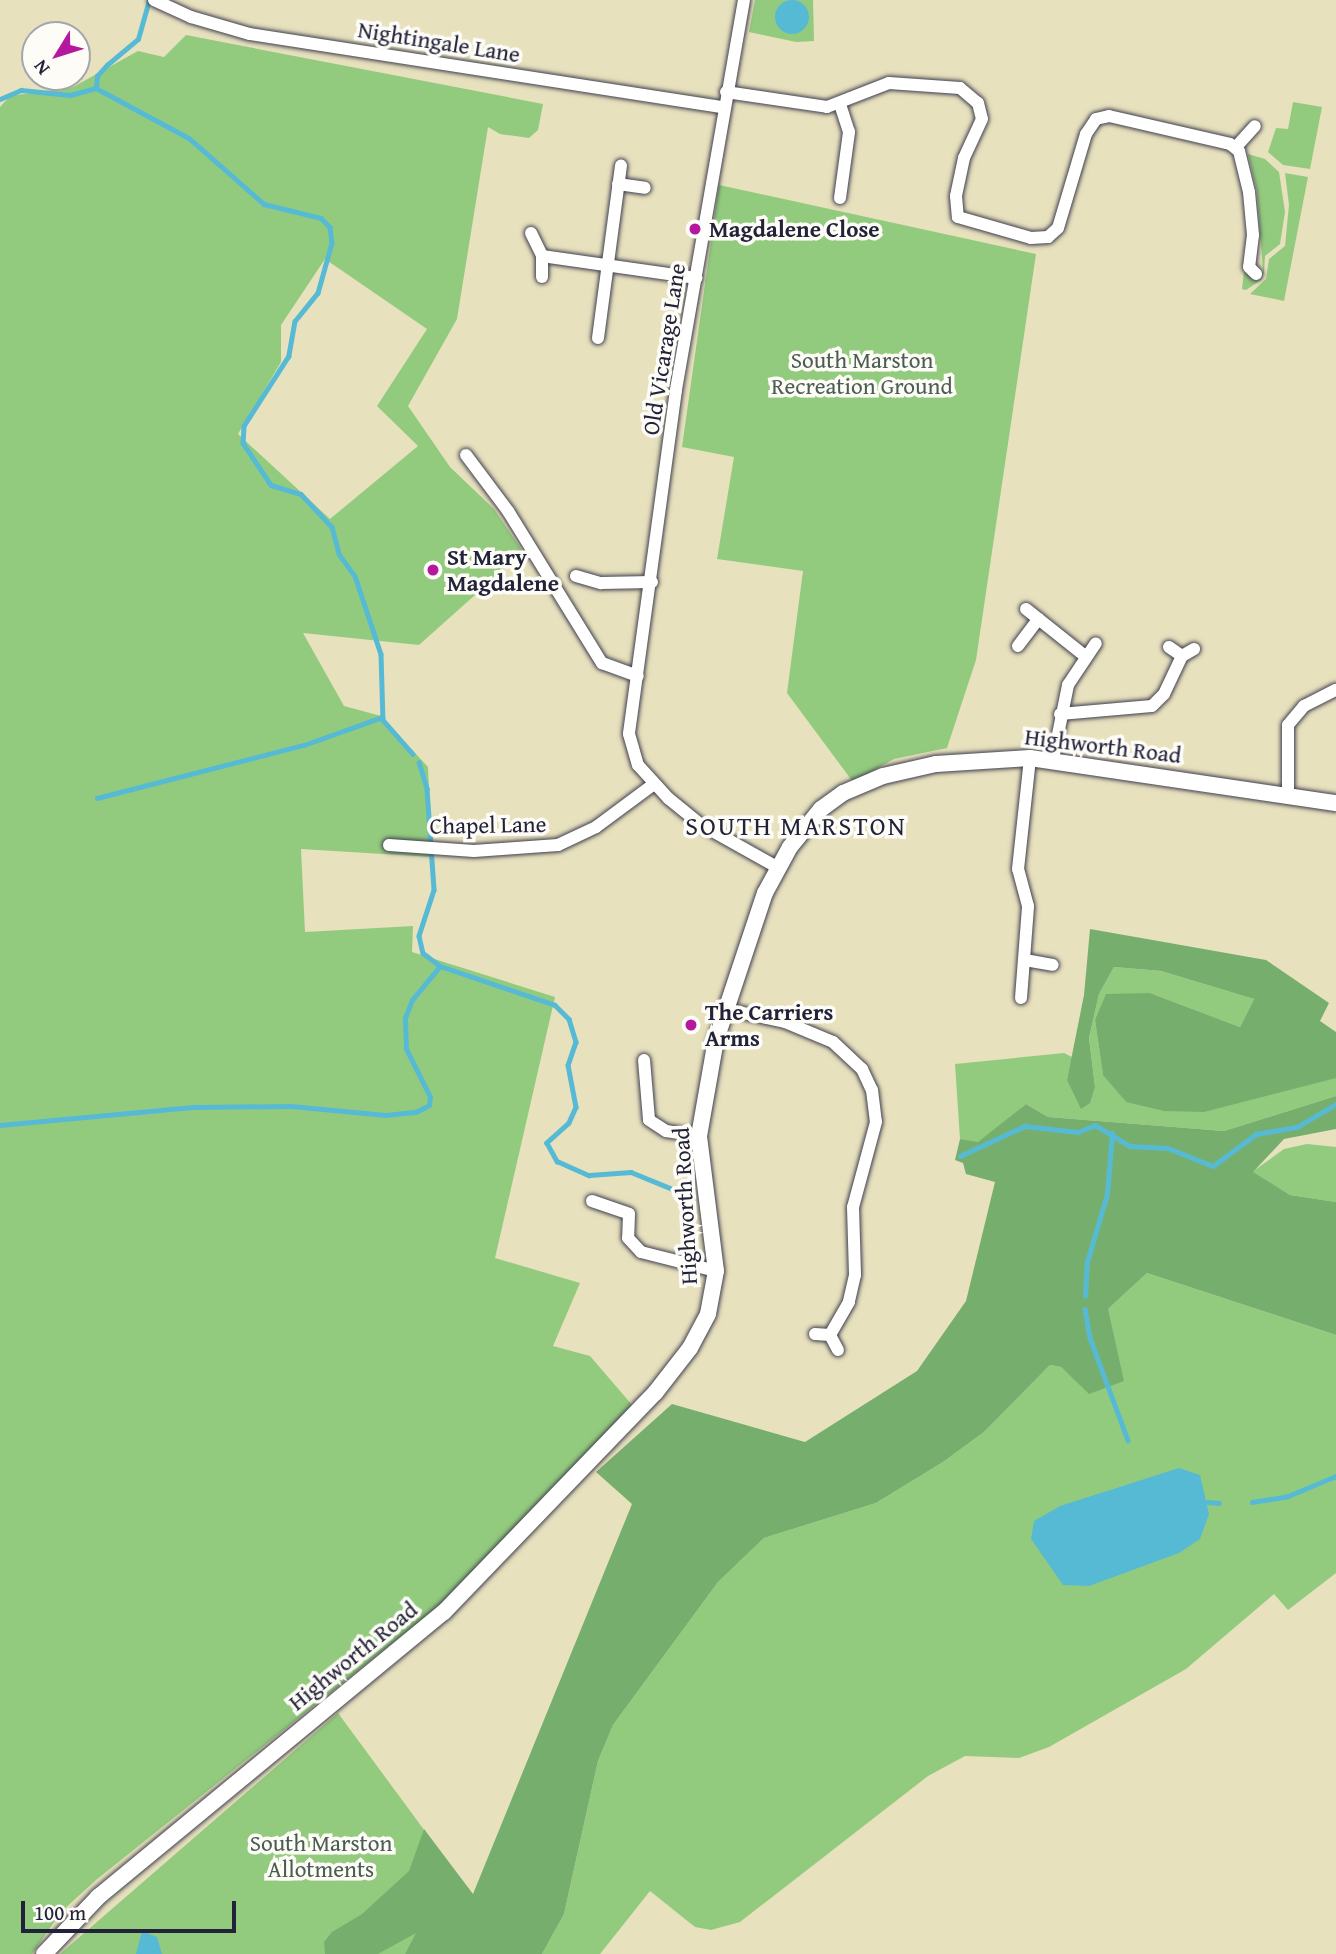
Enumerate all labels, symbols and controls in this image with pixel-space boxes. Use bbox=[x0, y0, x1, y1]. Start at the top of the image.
street label: Nightingale Lane bbox=[356, 16, 522, 68]
north arrow bbox=[21, 21, 91, 91]
text: N bbox=[26, 54, 56, 81]
place label: Magdalene Close bbox=[709, 215, 880, 243]
marker: Magdalene Close bbox=[687, 221, 703, 237]
street label: Old Vicarage Lane bbox=[637, 261, 691, 437]
park label: South Marston Recreation Ground bbox=[771, 346, 953, 400]
place label: St Mary Magdalene bbox=[447, 543, 559, 597]
marker: St Mary Magdalene bbox=[425, 562, 441, 578]
street label: Highworth Road bbox=[1023, 723, 1183, 769]
street label: Chapel Lane bbox=[429, 810, 547, 840]
district label: SOUTH MARSTON bbox=[687, 810, 905, 842]
place label: The Carriers Arms bbox=[705, 998, 833, 1052]
marker: The Carriers Arms bbox=[683, 1017, 699, 1033]
street label: Highworth Road bbox=[667, 1127, 703, 1285]
street label: Highworth Road bbox=[283, 1596, 423, 1716]
park label: South Marston Allotments bbox=[250, 1829, 392, 1883]
scale bar bbox=[24, 1888, 240, 1932]
text: 100 m bbox=[34, 1897, 86, 1928]

